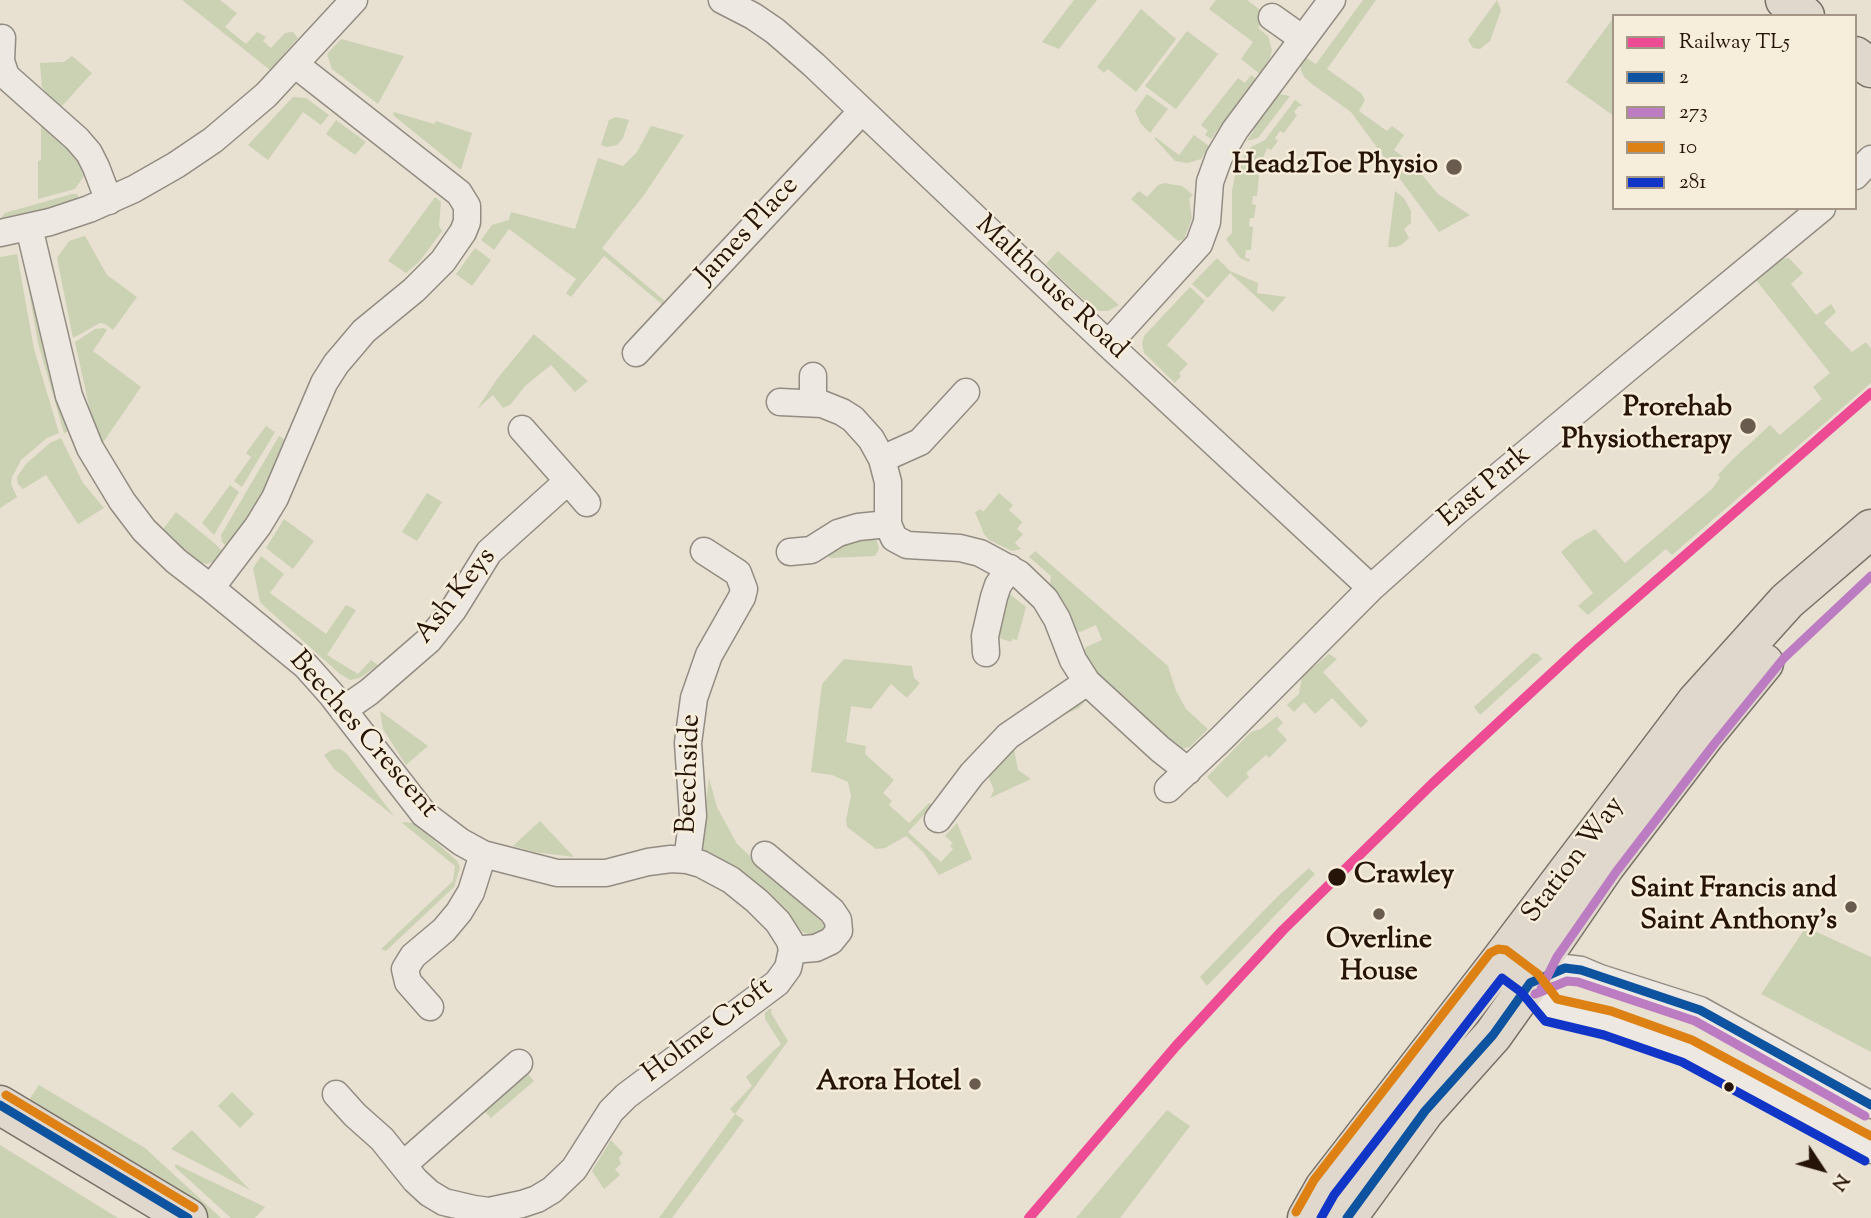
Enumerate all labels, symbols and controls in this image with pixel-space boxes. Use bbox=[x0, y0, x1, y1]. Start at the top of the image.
legend bbox=[1612, 14, 1857, 210]
text: Railway TL5 bbox=[1679, 28, 1790, 58]
text: 2 bbox=[1679, 63, 1689, 93]
text: 273 bbox=[1679, 98, 1708, 128]
text: 10 bbox=[1679, 133, 1697, 163]
place label: Head2Toe Physio bbox=[1232, 150, 1438, 184]
marker: Head2Toe Physio bbox=[1444, 157, 1464, 177]
text: 281 bbox=[1679, 168, 1706, 198]
street label: James Place bbox=[690, 171, 808, 293]
street label: Malthouse Road bbox=[967, 210, 1133, 368]
place label: Prorehab Physiotherapy bbox=[1562, 393, 1732, 459]
marker: Prorehab Physiotherapy bbox=[1738, 416, 1758, 436]
street label: East Park bbox=[1433, 440, 1539, 536]
street label: Ash Keys bbox=[409, 542, 505, 652]
street label: Beeches Crescent bbox=[280, 645, 444, 827]
street label: Beechside bbox=[672, 713, 710, 835]
street label: Station Way bbox=[1516, 791, 1634, 931]
place label: Crawley bbox=[1354, 860, 1454, 894]
marker: Crawley bbox=[1326, 866, 1348, 888]
place label: Saint Francis and Saint Anthony's bbox=[1630, 874, 1837, 940]
marker: Saint Francis and Saint Anthony's bbox=[1843, 899, 1859, 915]
marker: Overline House bbox=[1371, 906, 1387, 922]
place label: Overline House bbox=[1326, 925, 1432, 991]
street label: Holme Croft bbox=[637, 972, 781, 1092]
place label: Arora Hotel bbox=[816, 1067, 961, 1101]
marker: Arora Hotel bbox=[967, 1076, 983, 1092]
unlabelled marker bbox=[1722, 1080, 1736, 1094]
north arrow bbox=[1787, 1134, 1857, 1204]
text: N bbox=[1824, 1168, 1855, 1196]

